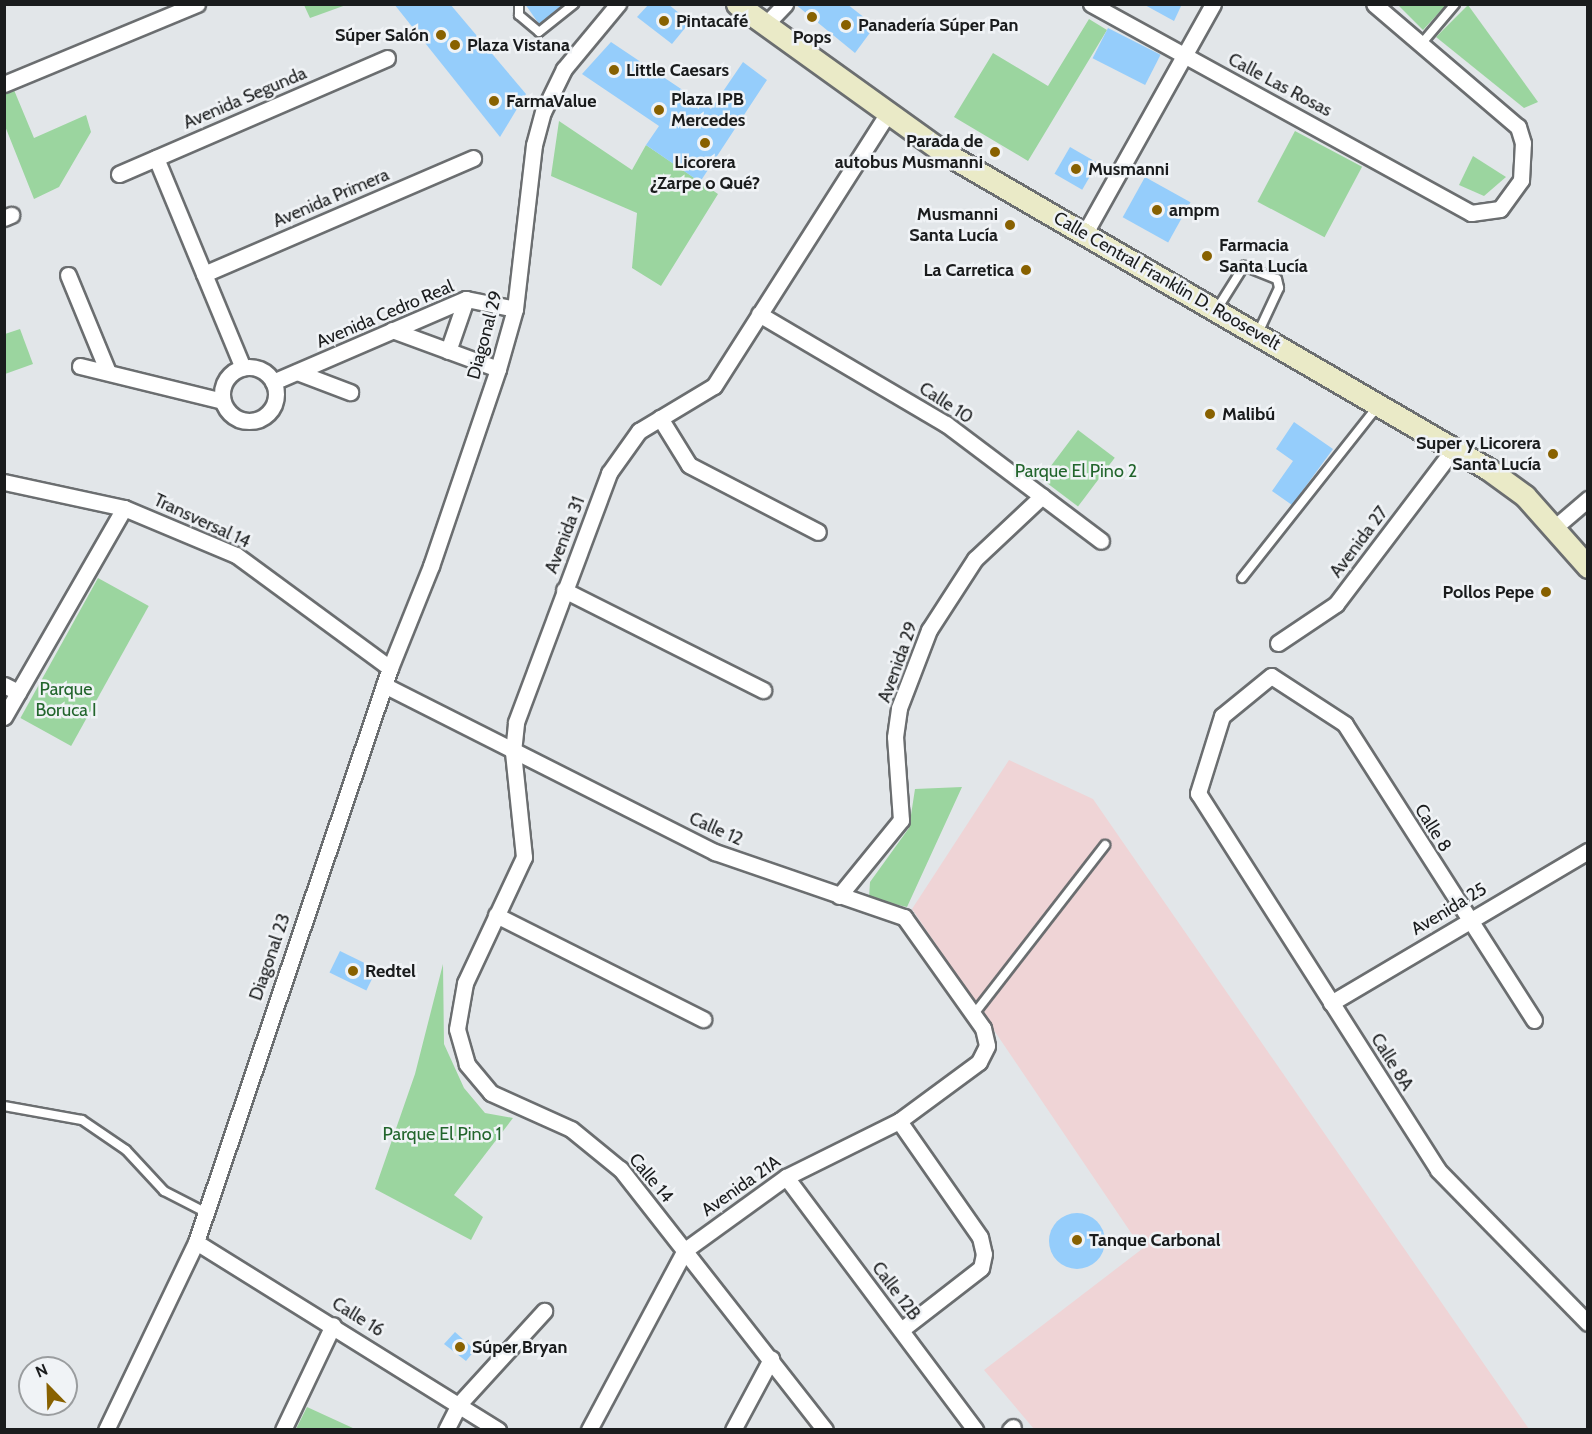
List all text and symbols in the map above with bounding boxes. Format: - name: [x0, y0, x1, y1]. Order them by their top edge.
- place label: Pintacafé: [676, 10, 748, 32]
- marker: Pops: [805, 10, 819, 24]
- marker: Pintacafé: [657, 14, 671, 28]
- place label: Panadería Súper Pan: [858, 14, 1018, 36]
- marker: Panadería Súper Pan: [839, 18, 853, 32]
- place label: Súper Salón: [335, 24, 429, 46]
- place label: Pops: [793, 26, 831, 48]
- marker: Súper Salón: [434, 28, 448, 42]
- place label: Plaza Vistana: [467, 34, 570, 56]
- marker: Plaza Vistana: [448, 38, 462, 52]
- street label: Calle Las Rosas: [1224, 49, 1336, 121]
- place label: Little Caesars: [626, 59, 729, 81]
- street label: Avenida Segunda: [180, 62, 310, 134]
- marker: Little Caesars: [607, 63, 621, 77]
- place label: Plaza IPB Mercedes: [671, 89, 745, 132]
- place label: FarmaValue: [506, 90, 597, 112]
- marker: FarmaValue: [487, 94, 501, 108]
- marker: Plaza IPB Mercedes: [652, 103, 666, 117]
- place label: Parada de autobus Musmanni: [835, 131, 983, 174]
- marker: Licorera ¿Zarpe o Qué?: [698, 136, 712, 150]
- marker: Parada de autobus Musmanni: [988, 145, 1002, 159]
- place label: Licorera ¿Zarpe o Qué?: [650, 152, 760, 195]
- place label: Musmanni: [1088, 158, 1169, 180]
- marker: Musmanni: [1069, 162, 1083, 176]
- street label: Avenida Primera: [270, 164, 392, 232]
- place label: ampm: [1169, 199, 1220, 221]
- marker: ampm: [1150, 203, 1164, 217]
- place label: Musmanni Santa Lucía: [909, 204, 998, 246]
- street label: Calle Central Franklin D. Roosevelt: [1050, 207, 1284, 355]
- marker: Musmanni Santa Lucía: [1003, 218, 1017, 232]
- place label: Farmacia Santa Lucía: [1219, 235, 1308, 278]
- marker: Farmacia Santa Lucía: [1200, 249, 1214, 263]
- place label: La Carretica: [923, 259, 1014, 281]
- marker: La Carretica: [1019, 263, 1033, 277]
- street label: Avenida Cedro Real: [313, 275, 457, 353]
- street label: Diagonal 29: [463, 288, 507, 382]
- street label: Calle 10: [915, 378, 977, 428]
- place label: Malibú: [1222, 403, 1275, 425]
- marker: Malibú: [1203, 407, 1217, 421]
- place label: Super y Licorera Santa Lucía: [1416, 433, 1541, 476]
- marker: Super y Licorera Santa Lucía: [1546, 447, 1560, 461]
- park label: Parque El Pino 2: [1015, 460, 1137, 482]
- street label: Transversal 14: [150, 489, 254, 553]
- street label: Avenida 31: [540, 494, 590, 576]
- street label: Avenida 27: [1325, 502, 1393, 582]
- place label: Pollos Pepe: [1443, 581, 1534, 603]
- marker: Pollos Pepe: [1539, 585, 1553, 599]
- street label: Avenida 29: [873, 619, 923, 705]
- park label: Parque Boruca I: [35, 679, 97, 722]
- street label: Calle 8: [1410, 800, 1456, 856]
- street label: Calle 12: [686, 808, 746, 850]
- street label: Avenida 25: [1407, 878, 1491, 940]
- street label: Diagonal 23: [245, 911, 295, 1003]
- place label: Redtel: [365, 960, 416, 982]
- marker: Redtel: [346, 964, 360, 978]
- street label: Calle 8A: [1366, 1029, 1418, 1095]
- park label: Parque El Pino 1: [382, 1123, 502, 1145]
- street label: Calle 14: [624, 1149, 678, 1207]
- street label: Avenida 21A: [697, 1151, 785, 1221]
- place label: Tanque Carbonal: [1089, 1229, 1221, 1251]
- marker: Tanque Carbonal: [1070, 1233, 1084, 1247]
- street label: Calle 12B: [867, 1258, 925, 1324]
- street label: Calle 16: [328, 1293, 388, 1341]
- place label: Súper Bryan: [472, 1336, 567, 1358]
- marker: Súper Bryan: [453, 1340, 467, 1354]
- north arrow: [18, 1356, 78, 1416]
- text: N: [33, 1360, 50, 1382]

